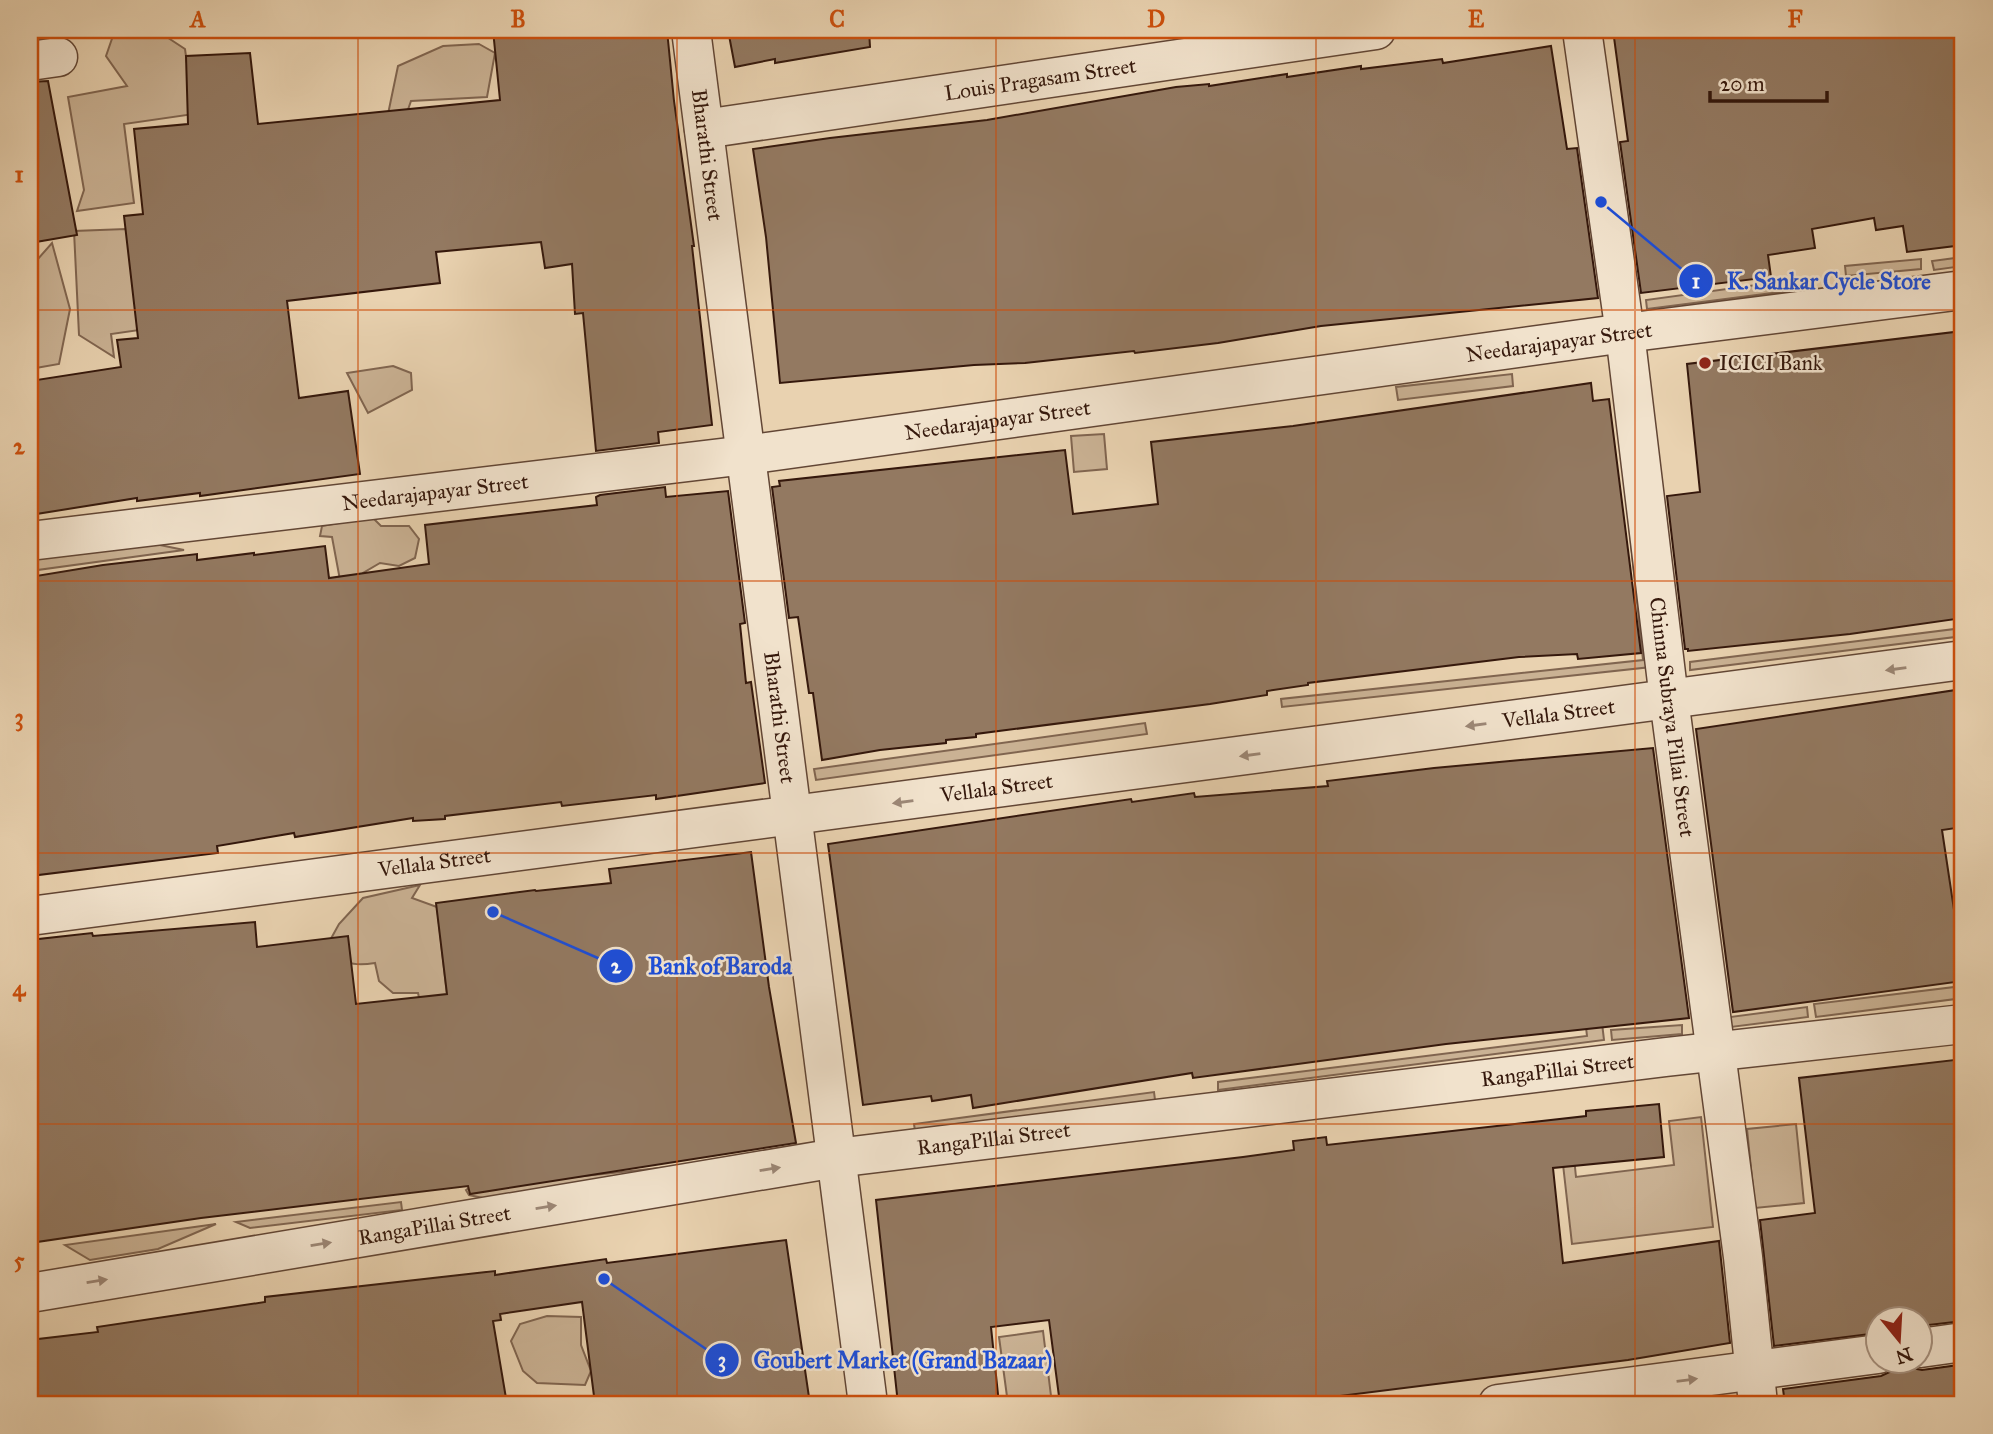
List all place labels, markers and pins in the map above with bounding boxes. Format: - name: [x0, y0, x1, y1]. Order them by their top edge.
- callout: K. Sankar Cycle Store: [1679, 259, 1945, 303]
- place label: ICICI Bank: [1719, 350, 1823, 376]
- marker: ICICI Bank: [1697, 355, 1713, 371]
- callout: Bank of Baroda: [599, 944, 806, 988]
- callout: Goubert Market (Grand Bazaar): [704, 1338, 1066, 1382]

